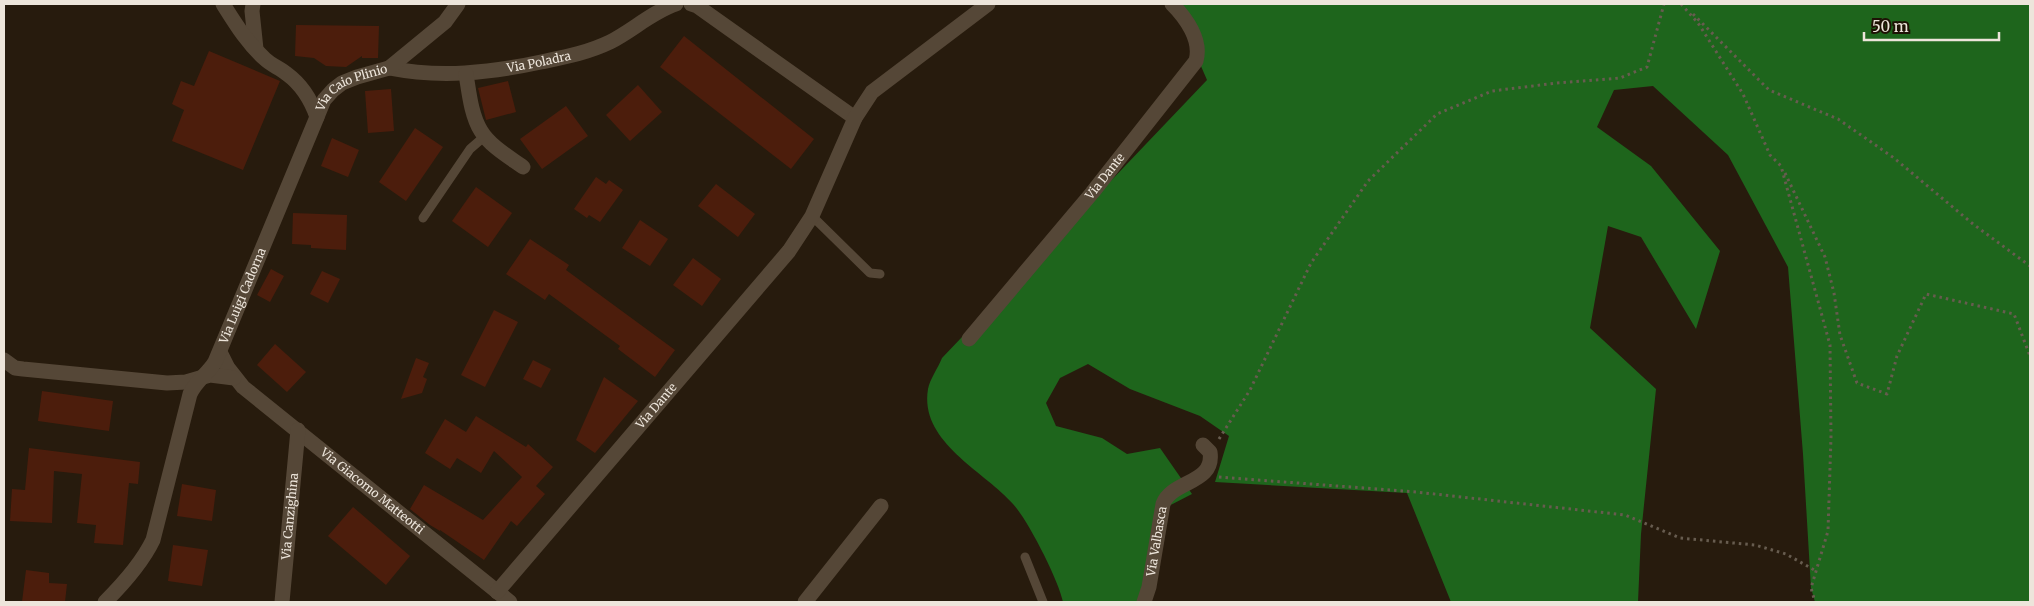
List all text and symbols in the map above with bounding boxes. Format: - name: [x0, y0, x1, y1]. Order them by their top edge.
- scale bar: [1864, 10, 1999, 42]
- text: 50 m: [1872, 17, 1909, 36]
- street label: Via Poladra: [505, 48, 573, 75]
- street label: Via Caio Plinio: [312, 61, 389, 114]
- street label: Via Dante: [1081, 150, 1128, 203]
- street label: Via Luigi Cadorna: [215, 245, 269, 346]
- street label: Via Dante: [632, 380, 680, 432]
- street label: Via Giacomo Matteotti: [317, 444, 428, 537]
- street label: Via Canzighina: [278, 472, 301, 561]
- street label: Via Valbasca: [1143, 505, 1170, 579]

